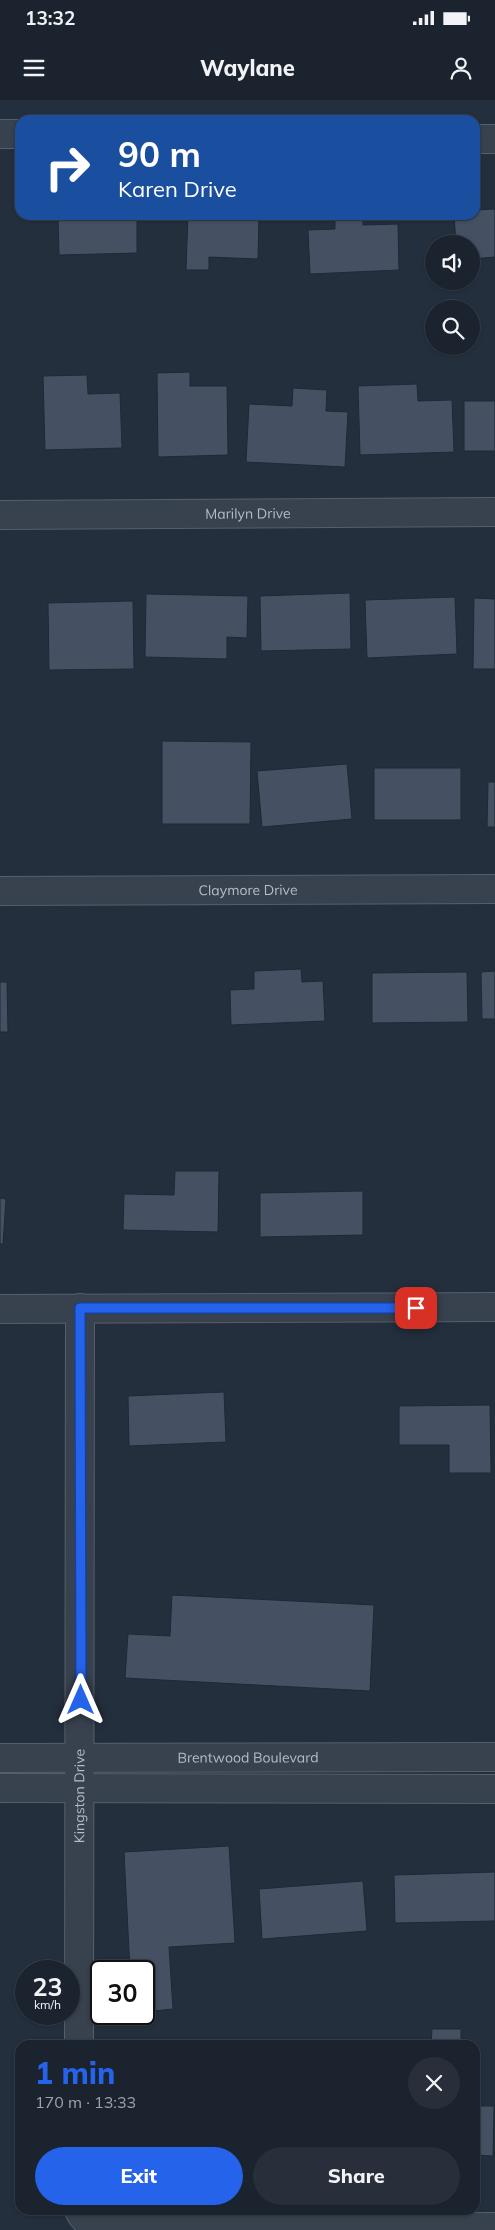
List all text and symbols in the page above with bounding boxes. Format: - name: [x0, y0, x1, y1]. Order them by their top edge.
- text: 13:32: [25, 6, 75, 30]
- icon: menu: [20, 54, 48, 82]
- text: Waylane: [200, 54, 295, 82]
- icon: person: [447, 54, 475, 82]
- text: 90 m: [118, 132, 201, 176]
- icon: right: [35, 135, 100, 200]
- text: Karen Drive: [118, 175, 237, 203]
- map controls: [425, 235, 480, 355]
- button: sound: [425, 235, 480, 290]
- button: search: [425, 300, 480, 355]
- street label: Marilyn Drive: [205, 504, 291, 523]
- street label: Claymore Drive: [198, 881, 298, 899]
- pin: [395, 1287, 437, 1329]
- icon: arrive: [402, 1294, 430, 1322]
- position arrow: [54, 1673, 106, 1725]
- street label: Brentwood Boulevard: [177, 1748, 319, 1767]
- street label: Kingston Drive: [70, 1749, 88, 1843]
- speed limit sign: 30: [90, 1960, 155, 2025]
- text: 23: [32, 1971, 63, 2002]
- text: km/h: [34, 1997, 61, 2012]
- text: 1 min: [35, 2054, 115, 2092]
- button: close: [408, 2057, 460, 2109]
- text: 170 m · 13:33: [35, 2092, 136, 2112]
- button: Exit: [35, 2147, 243, 2205]
- button: Share: [253, 2147, 460, 2205]

